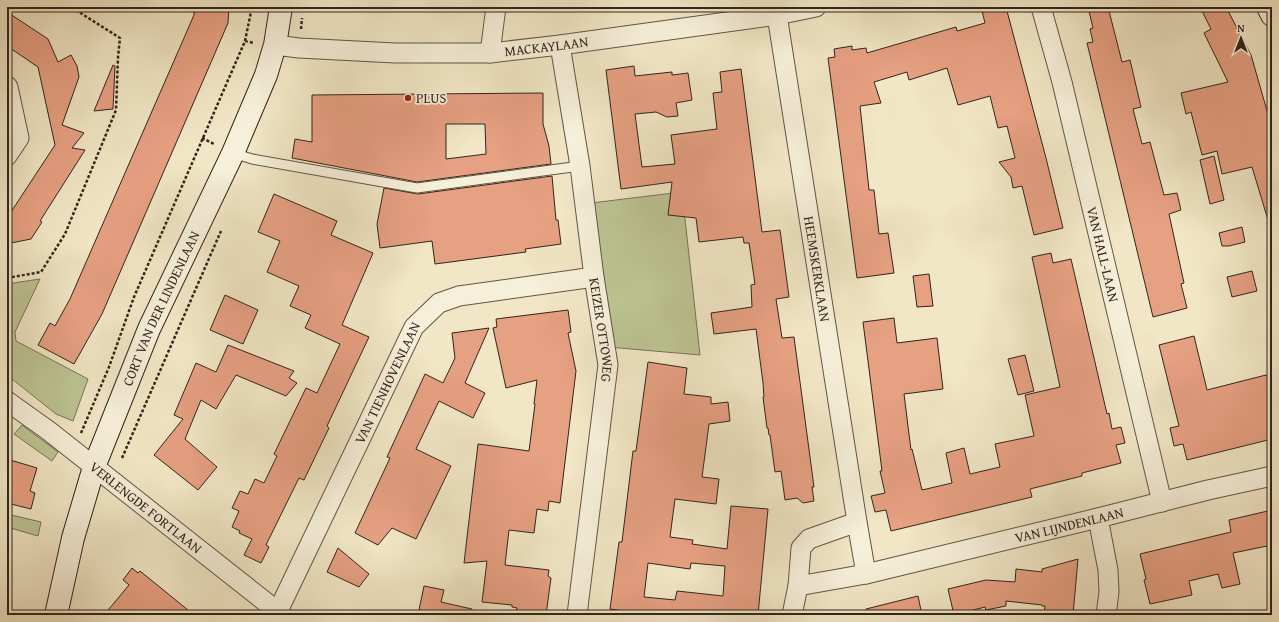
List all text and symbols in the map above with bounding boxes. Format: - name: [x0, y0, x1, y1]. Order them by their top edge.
- north arrow: [1221, 18, 1261, 58]
- text: N: [1237, 20, 1245, 36]
- street label: MACKAYLAAN: [503, 31, 590, 61]
- place label: PLUS: [416, 88, 447, 108]
- marker: PLUS: [403, 93, 413, 103]
- street label: VAN HALL-LAAN: [1082, 204, 1124, 304]
- street label: HEEMSKERKLAAN: [799, 215, 835, 323]
- street label: CORT VAN DER LINDENLAAN: [117, 228, 204, 389]
- street label: KEIZER OTTOWEG: [584, 276, 618, 383]
- street label: VAN TIENHOVENLAAN: [350, 319, 425, 447]
- street label: VERLENGDE FORTLAAN: [85, 457, 206, 558]
- street label: VAN LIJNDENLAAN: [1013, 502, 1126, 548]

